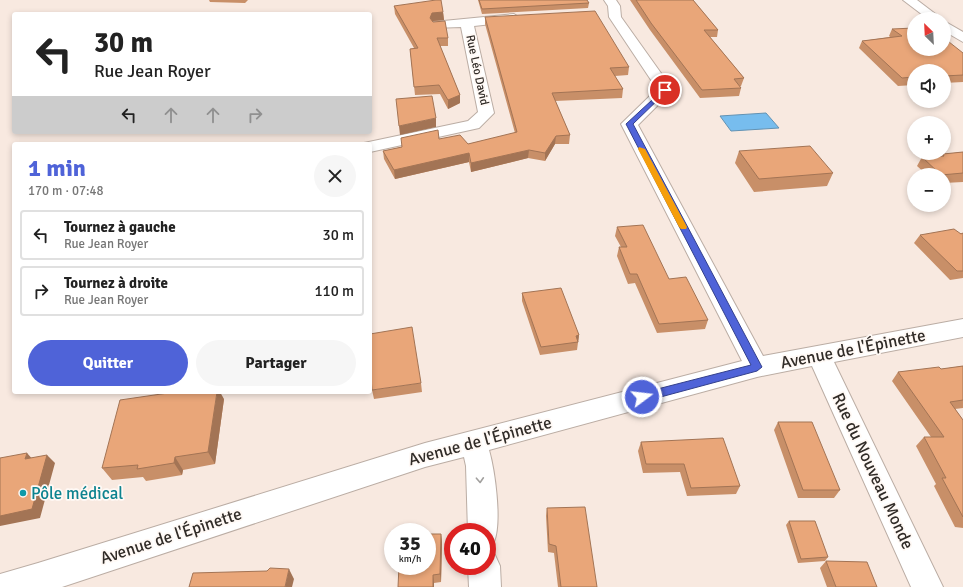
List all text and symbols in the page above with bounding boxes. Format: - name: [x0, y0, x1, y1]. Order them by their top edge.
- north arrow: [907, 12, 951, 56]
- map controls: [907, 12, 951, 212]
- text: 30 m: [94, 26, 153, 60]
- icon: left: [28, 28, 80, 80]
- street label: Rue Léo David: [462, 33, 492, 107]
- text: Rue Jean Royer: [94, 60, 211, 82]
- button: sound: [907, 64, 951, 108]
- pin: [648, 73, 682, 107]
- icon: arrive: [654, 79, 676, 101]
- icon: left: [118, 104, 140, 126]
- icon: ahead: [160, 104, 182, 126]
- icon: ahead: [202, 104, 224, 126]
- icon: right: [244, 104, 266, 126]
- button: +: [907, 116, 951, 160]
- text: 1 min: [28, 153, 86, 183]
- button: close: [314, 155, 356, 197]
- button: −: [907, 168, 951, 212]
- text: 170 m · 07:48: [28, 183, 104, 199]
- text: Tournez à gauche: [64, 218, 176, 236]
- icon: left: [30, 224, 52, 246]
- text: 30 m: [323, 226, 354, 244]
- text: Rue Jean Royer: [64, 236, 148, 252]
- text: Tournez à droite: [64, 274, 168, 292]
- icon: right: [30, 280, 52, 302]
- text: 110 m: [314, 282, 354, 300]
- text: Rue Jean Royer: [64, 292, 148, 308]
- street label: Avenue de l'Épinette: [779, 325, 927, 373]
- button: Quitter: [28, 340, 188, 386]
- button: Partager: [196, 340, 356, 386]
- position arrow: [621, 376, 663, 418]
- street label: Rue du Nouveau Monde: [828, 389, 918, 553]
- street label: Avenue de l'Épinette: [406, 412, 554, 470]
- one-way arrow: [476, 477, 484, 483]
- place label: Pôle médical: [31, 483, 123, 504]
- marker: Pôle médical: [18, 488, 28, 498]
- street label: Avenue de l'Épinette: [98, 503, 244, 569]
- speed limit sign: 40: [444, 523, 496, 575]
- text: 35: [399, 531, 421, 556]
- text: km/h: [399, 553, 421, 565]

